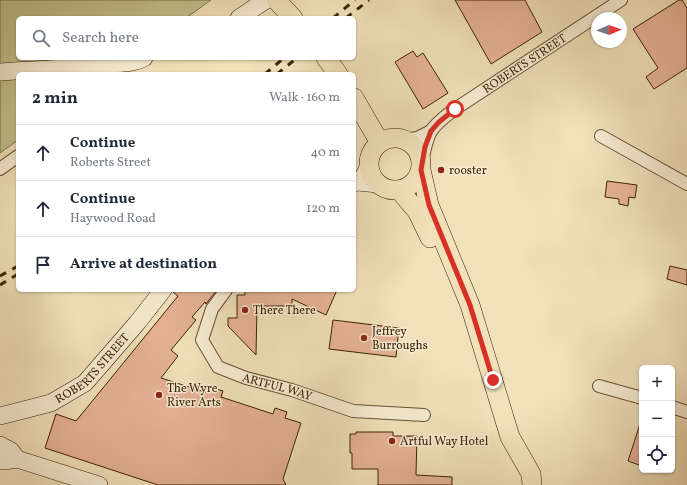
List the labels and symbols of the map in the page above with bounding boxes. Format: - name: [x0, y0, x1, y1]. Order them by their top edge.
- north arrow: [591, 12, 627, 48]
- street label: ROBERTS STREET: [480, 31, 570, 98]
- route start: [446, 100, 464, 118]
- place label: rooster: [449, 163, 487, 179]
- marker: rooster: [436, 165, 446, 175]
- place label: There There: [253, 303, 316, 319]
- marker: There There: [240, 305, 250, 315]
- place label: Jeffrey Burroughs: [372, 324, 428, 354]
- street label: ROBERTS STREET: [53, 330, 133, 408]
- marker: Jeffrey Burroughs: [359, 333, 369, 343]
- street label: ARTFUL WAY: [240, 370, 314, 405]
- route end: [484, 371, 502, 389]
- place label: The Wyre River Arts: [167, 381, 221, 411]
- marker: The Wyre River Arts: [154, 390, 164, 400]
- place label: Artful Way Hotel: [400, 434, 489, 450]
- marker: Artful Way Hotel: [387, 436, 397, 446]

